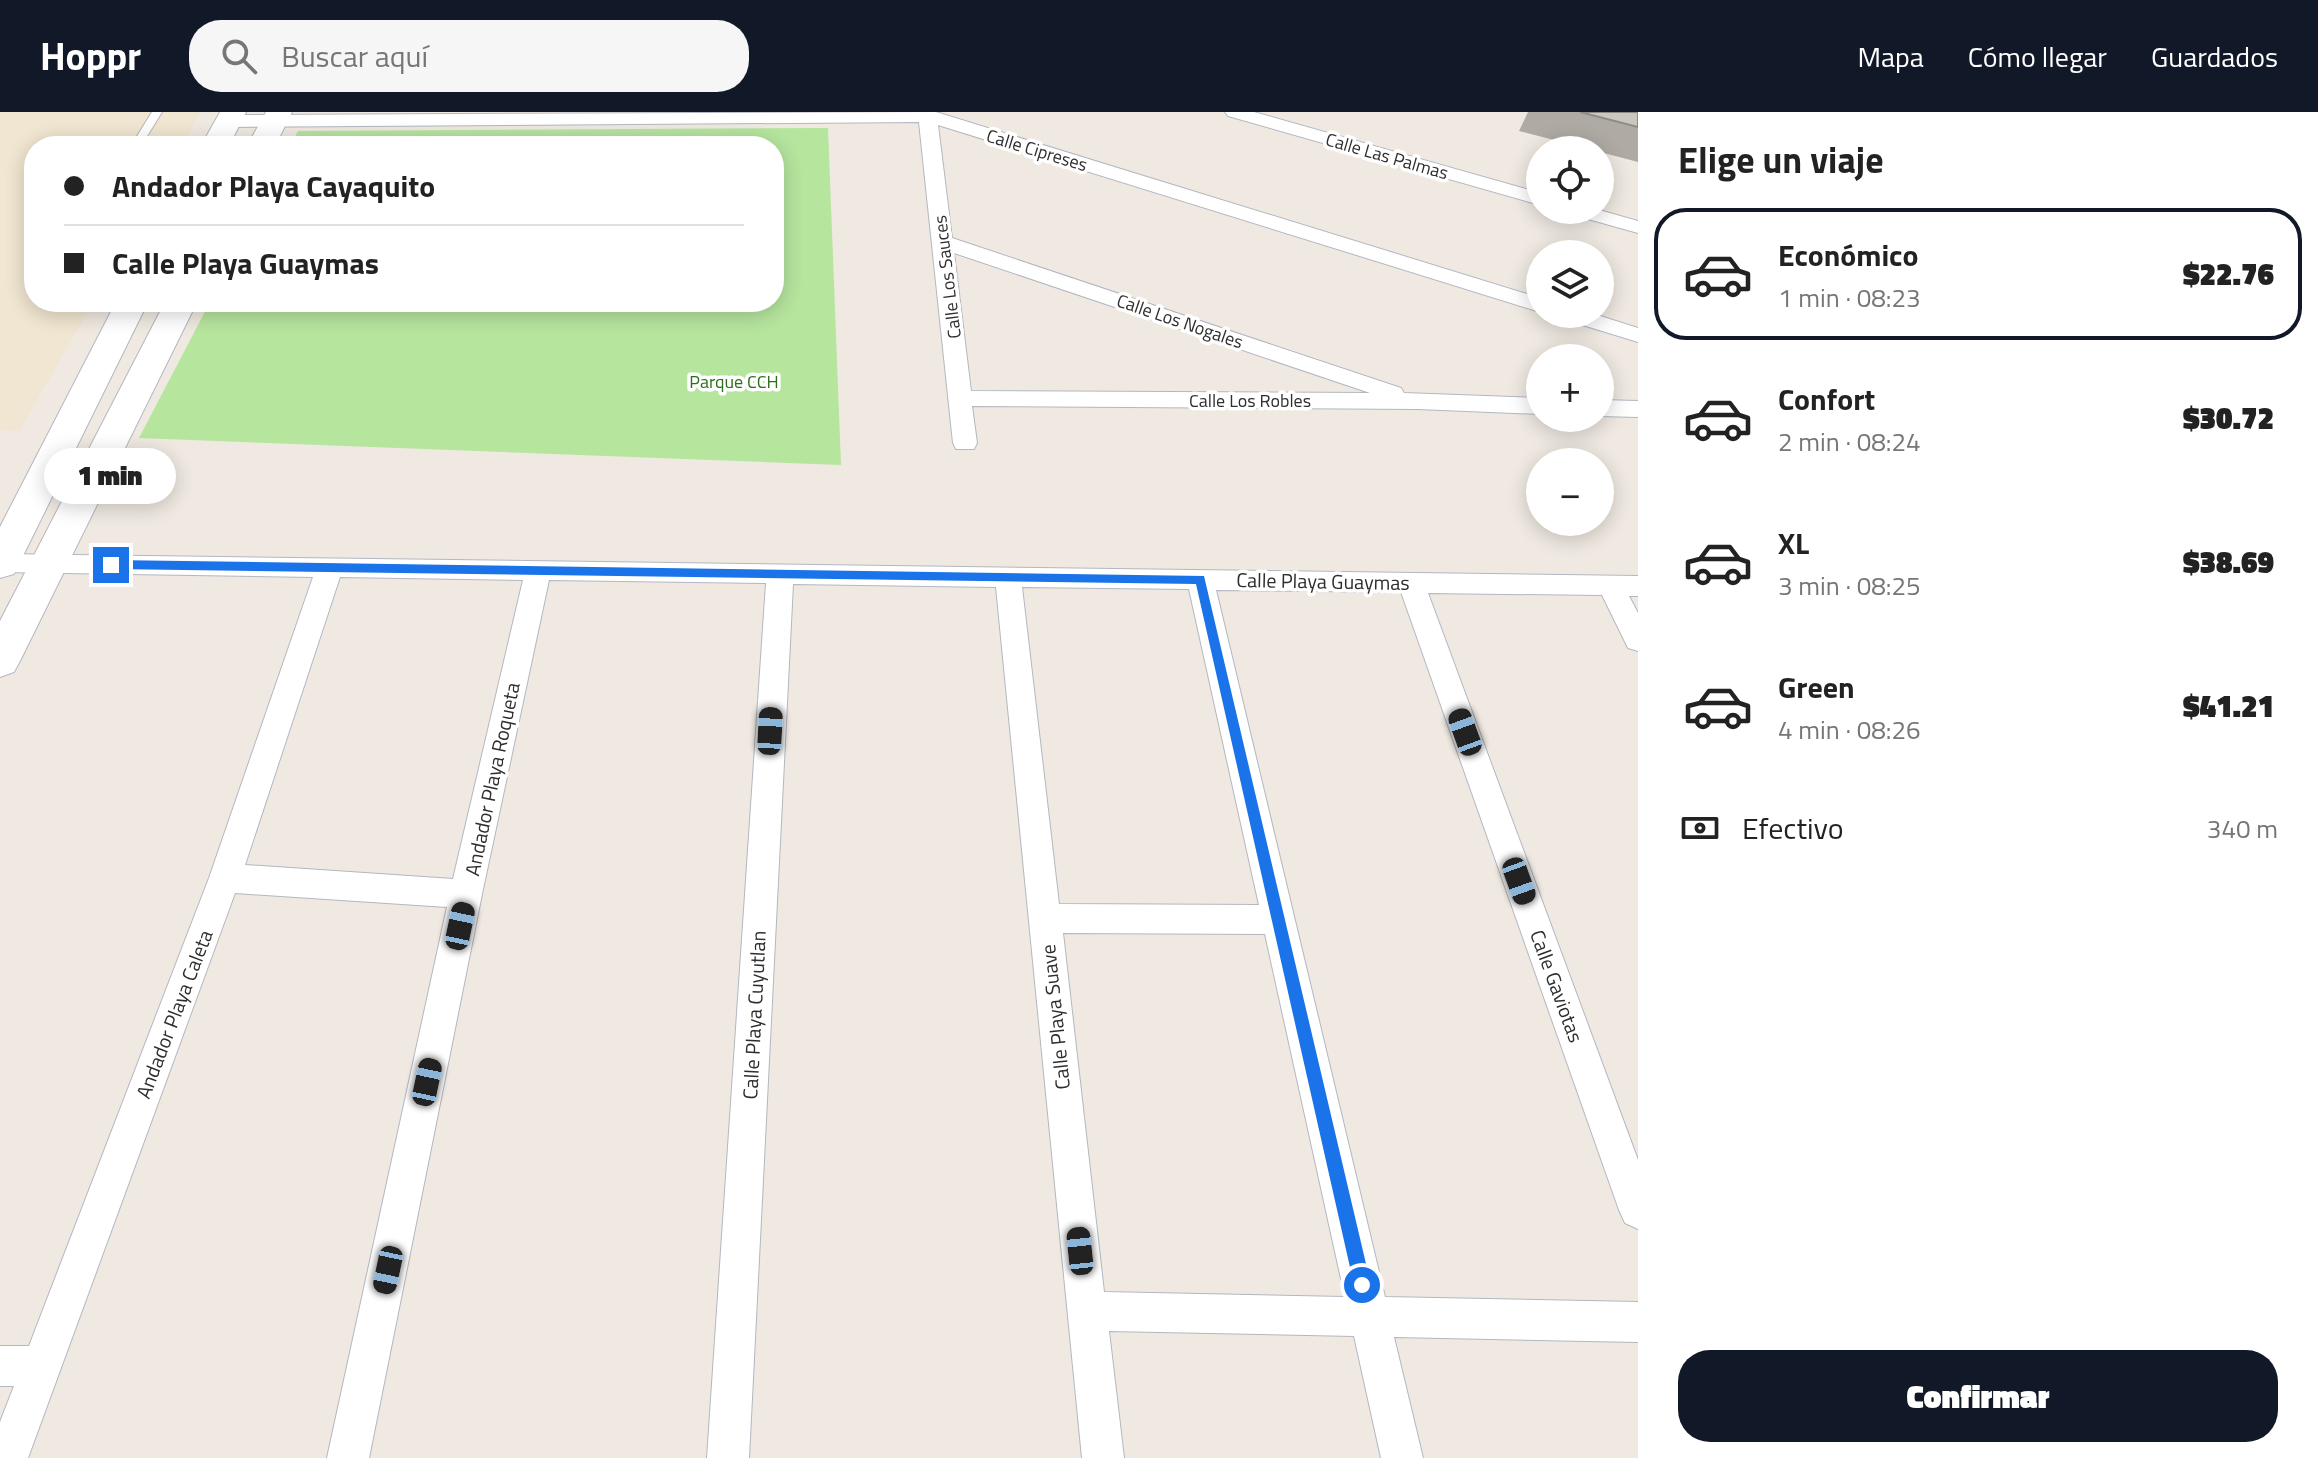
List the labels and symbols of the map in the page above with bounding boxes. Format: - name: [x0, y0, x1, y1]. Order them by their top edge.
- street label: Calle Cipreses: [983, 122, 1091, 178]
- street label: Calle Las Palmas: [1323, 126, 1451, 186]
- street label: Calle Los Sauces: [926, 214, 968, 340]
- street label: Calle Los Nogales: [1113, 287, 1247, 355]
- park label: Parque CCH: [689, 368, 779, 395]
- street label: Calle Los Robles: [1189, 387, 1311, 414]
- callout: 1 min: [45, 449, 177, 505]
- route end: [93, 547, 129, 583]
- street label: Calle Playa Guaymas: [1236, 564, 1410, 598]
- street label: Andador Playa Roqueta: [456, 679, 528, 879]
- car: [1446, 705, 1484, 759]
- car: [757, 706, 783, 756]
- car: [1500, 854, 1538, 908]
- car: [443, 900, 477, 952]
- street label: Andador Playa Caleta: [128, 925, 220, 1103]
- street label: Calle Gaviotas: [1522, 925, 1592, 1047]
- street label: Calle Playa Cuyutlan: [734, 930, 774, 1100]
- street label: Calle Playa Suave: [1032, 943, 1078, 1091]
- car: [410, 1056, 444, 1108]
- car: [1066, 1226, 1094, 1276]
- car: [371, 1244, 405, 1296]
- route start: [1344, 1267, 1380, 1303]

